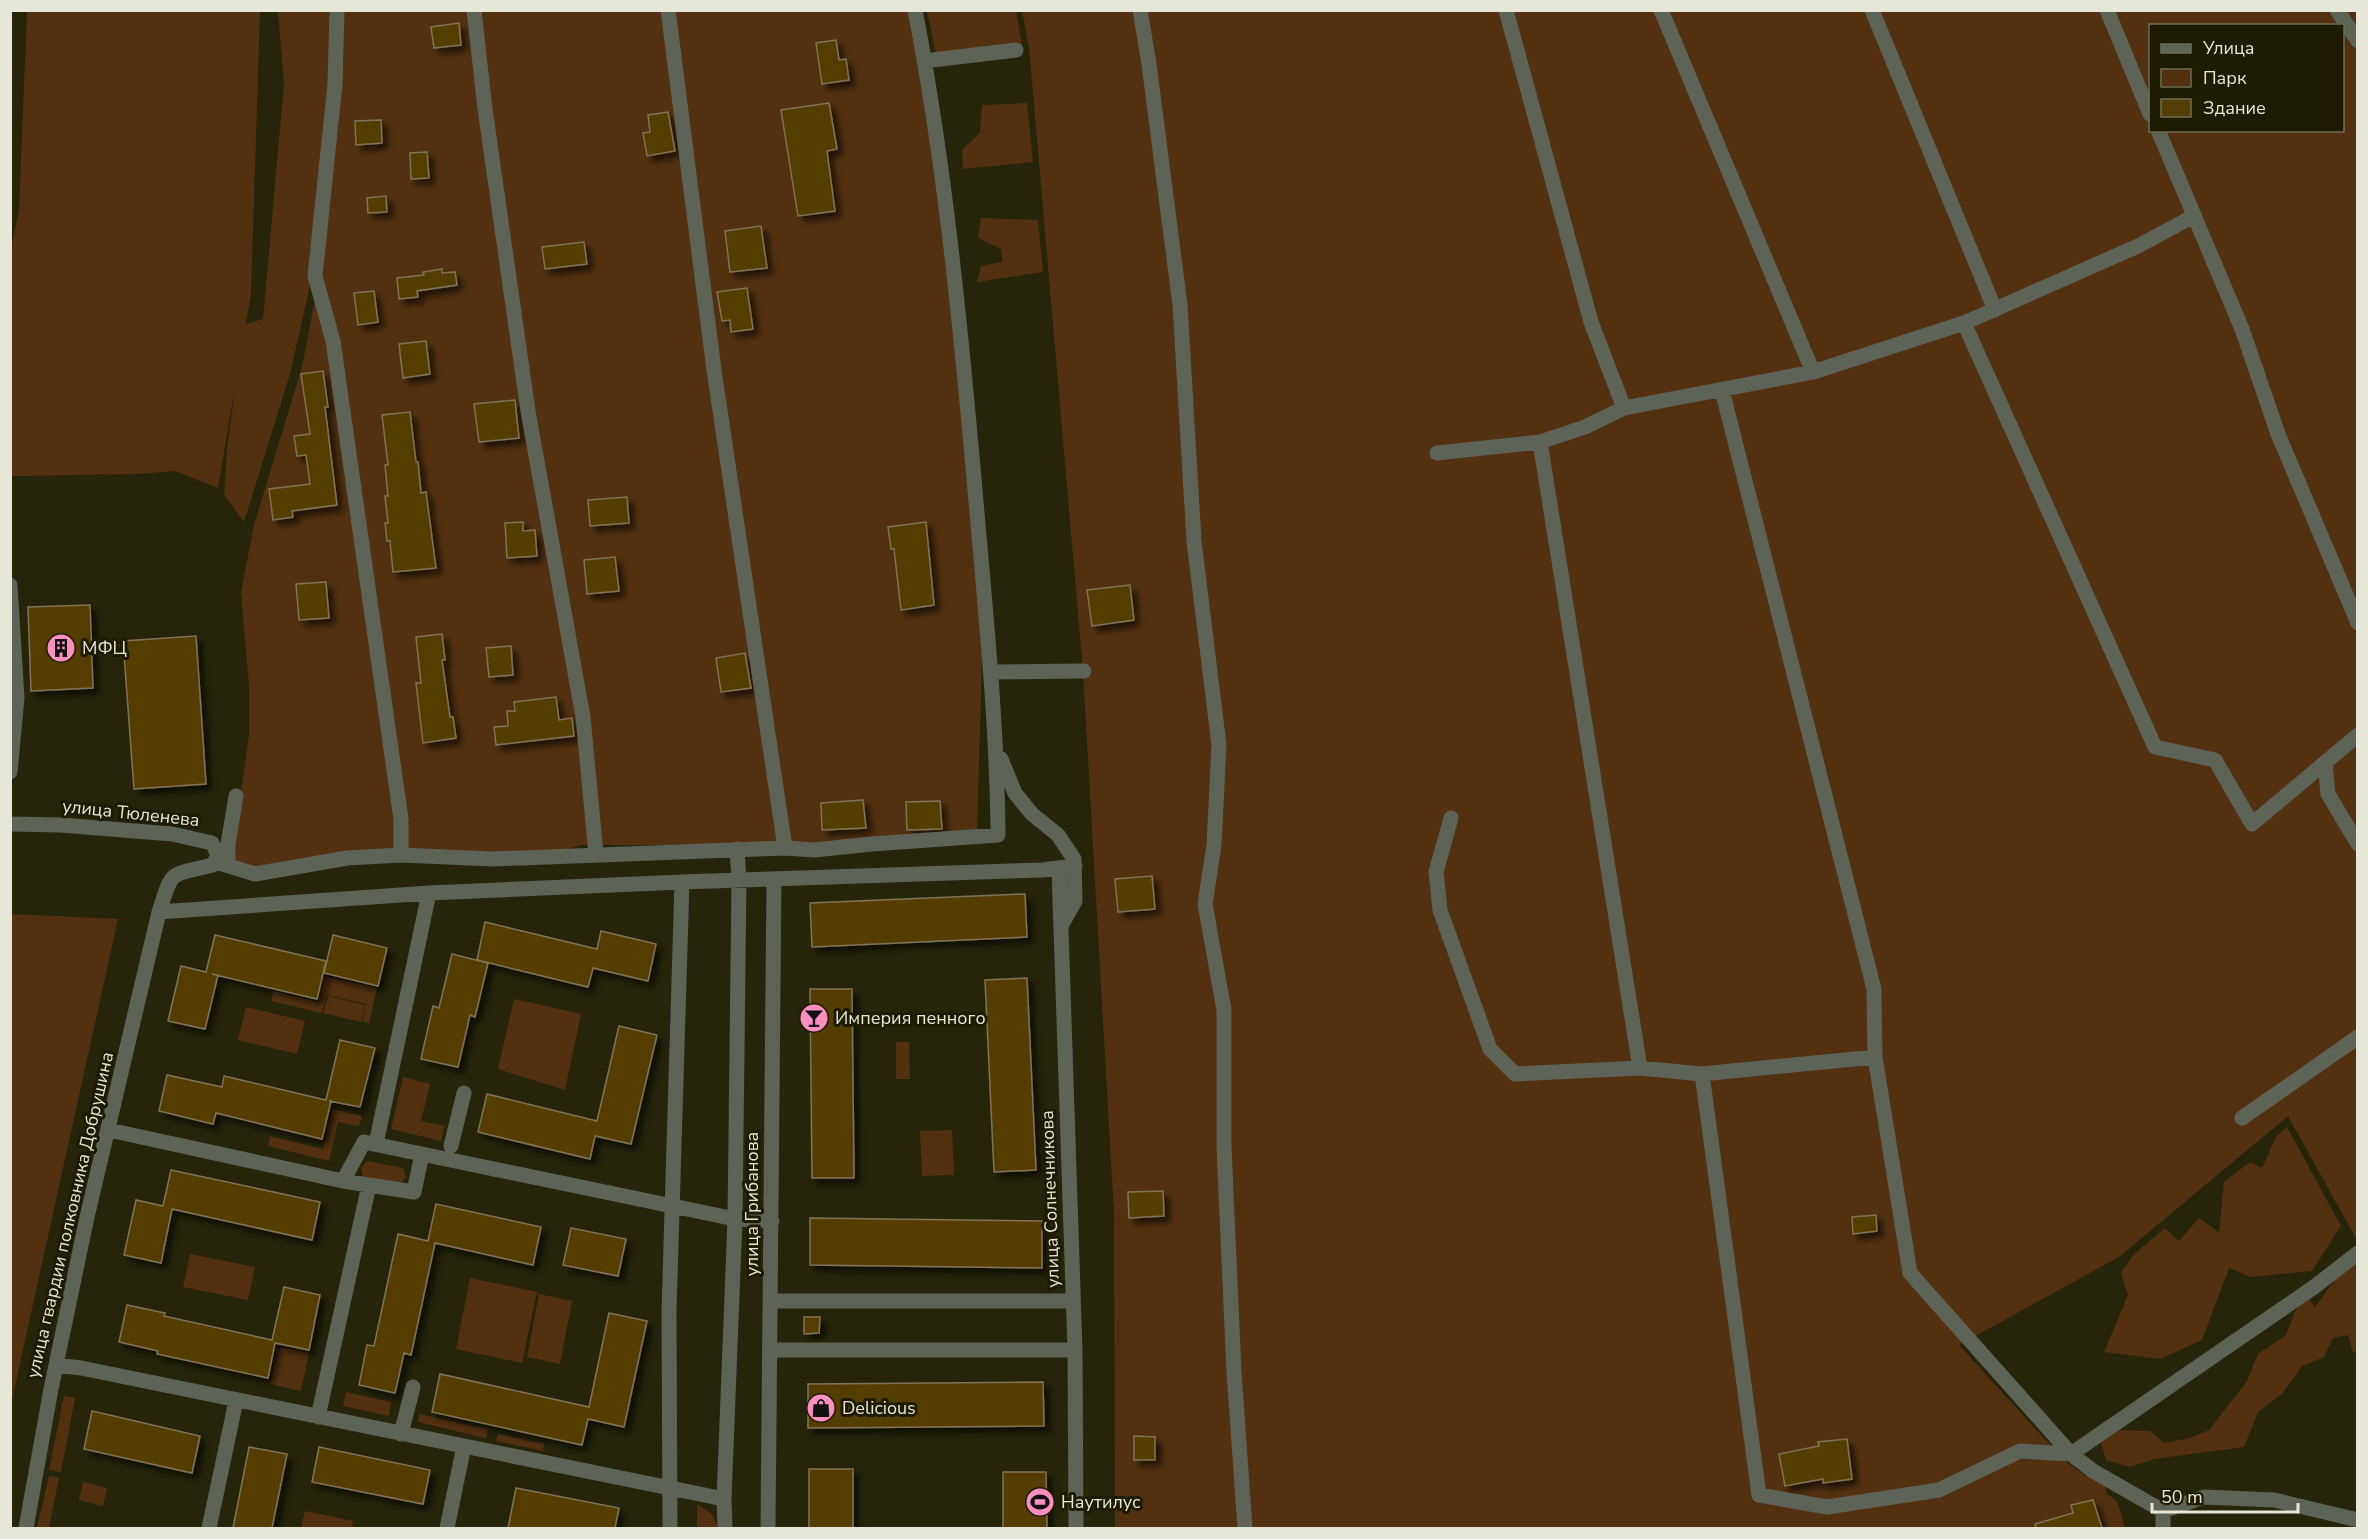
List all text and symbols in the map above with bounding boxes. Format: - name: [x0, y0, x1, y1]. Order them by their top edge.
- legend: [2149, 24, 2344, 132]
- text: Улица: [2202, 36, 2254, 60]
- text: Парк: [2203, 66, 2247, 90]
- text: Здание: [2203, 96, 2266, 120]
- building icon: МФЦ: [45, 632, 77, 664]
- place label: МФЦ: [82, 636, 127, 660]
- street label: улица Тюленева: [61, 794, 201, 832]
- bar icon: Империя пенного: [798, 1002, 830, 1034]
- place label: Империя пенного: [835, 1006, 986, 1030]
- street label: улица гвардии полковника Добрушина: [21, 1050, 119, 1380]
- street label: улица Солнечникова: [1035, 1110, 1065, 1288]
- street label: улица Грибанова: [740, 1132, 764, 1276]
- shop icon: Delicious: [805, 1392, 837, 1424]
- place label: Delicious: [842, 1396, 916, 1420]
- scale bar: [2152, 1476, 2298, 1514]
- text: 50 m: [2161, 1485, 2203, 1509]
- sports icon: Наутилус: [1024, 1486, 1056, 1518]
- place label: Наутилус: [1061, 1490, 1141, 1514]

